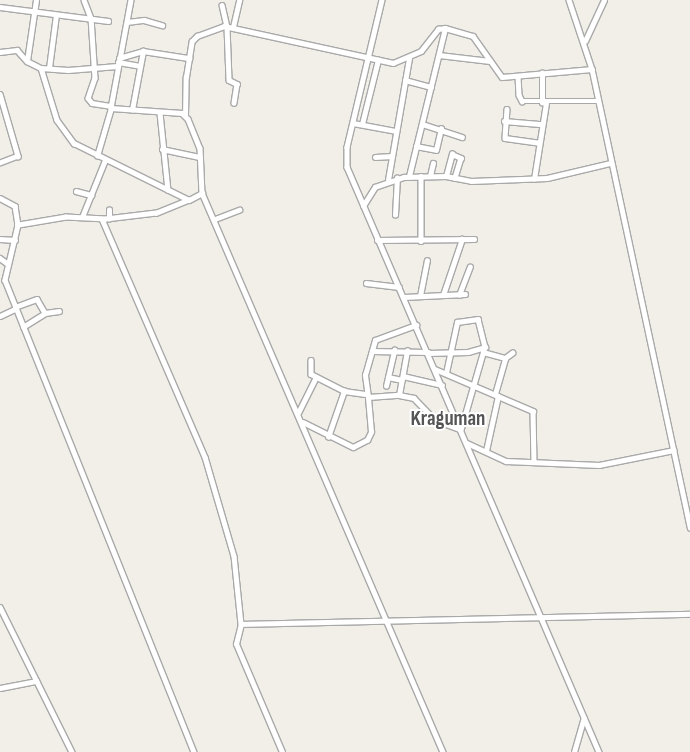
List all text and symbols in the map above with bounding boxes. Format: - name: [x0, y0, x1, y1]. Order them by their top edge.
- district label: Kraguman: [411, 406, 485, 432]

